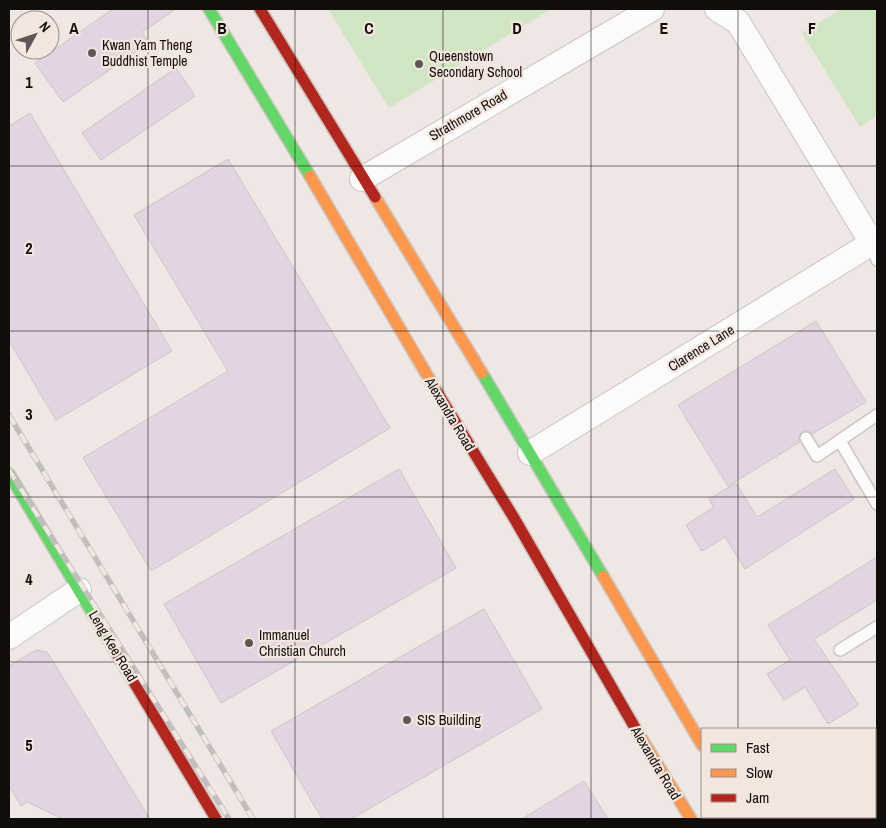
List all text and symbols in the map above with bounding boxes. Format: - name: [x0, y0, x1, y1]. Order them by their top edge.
- north arrow: [10, 10, 60, 60]
- text: A: [69, 17, 79, 39]
- text: B: [217, 17, 227, 39]
- text: C: [364, 17, 374, 39]
- text: D: [512, 17, 522, 39]
- text: E: [660, 17, 669, 39]
- text: F: [808, 17, 816, 39]
- text: N: [35, 18, 55, 36]
- place label: Kwan Yam Theng Buddhist Temple: [102, 36, 193, 70]
- marker: Kwan Yam Theng Buddhist Temple: [86, 47, 98, 59]
- place label: Queenstown Secondary School: [429, 47, 522, 81]
- marker: Queenstown Secondary School: [413, 58, 425, 70]
- text: 1: [25, 71, 33, 93]
- street label: Strathmore Road: [426, 85, 510, 145]
- text: 2: [25, 237, 33, 259]
- street label: Clarence Lane: [665, 321, 737, 375]
- street label: Alexandra Road: [421, 373, 479, 454]
- text: 3: [25, 403, 33, 425]
- text: 4: [25, 568, 33, 590]
- street label: Leng Kee Road: [85, 607, 141, 685]
- place label: Immanuel Christian Church: [259, 626, 346, 660]
- marker: Immanuel Christian Church: [243, 637, 255, 649]
- place label: SIS Building: [417, 711, 481, 729]
- marker: SIS Building: [401, 714, 413, 726]
- street label: Alexandra Road: [627, 722, 685, 803]
- legend: [701, 728, 876, 818]
- text: 5: [25, 734, 33, 756]
- text: Fast: [746, 737, 770, 758]
- text: Slow: [746, 762, 773, 783]
- text: Jam: [746, 787, 769, 808]

